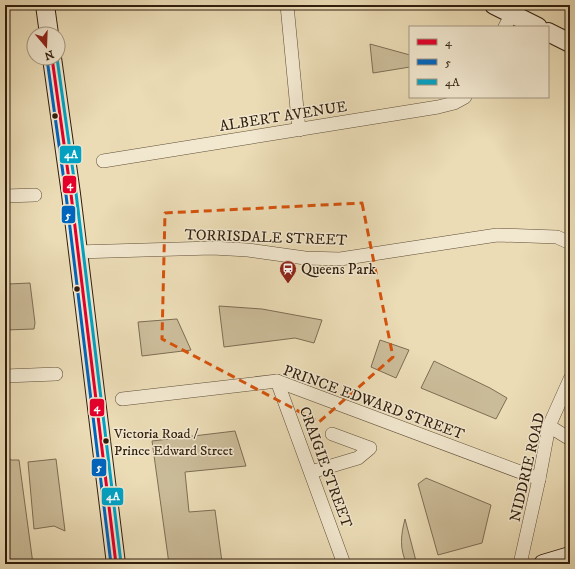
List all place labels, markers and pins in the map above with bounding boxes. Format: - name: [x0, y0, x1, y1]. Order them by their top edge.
- unlabelled marker: [50, 111, 60, 121]
- station icon: Queens Park: [278, 259, 298, 284]
- place label: Queens Park: [301, 260, 376, 279]
- unlabelled marker: [72, 284, 82, 294]
- place label: Victoria Road / Prince Edward Street: [113, 425, 234, 460]
- marker: Victoria Road / Prince Edward Street: [101, 436, 111, 446]

